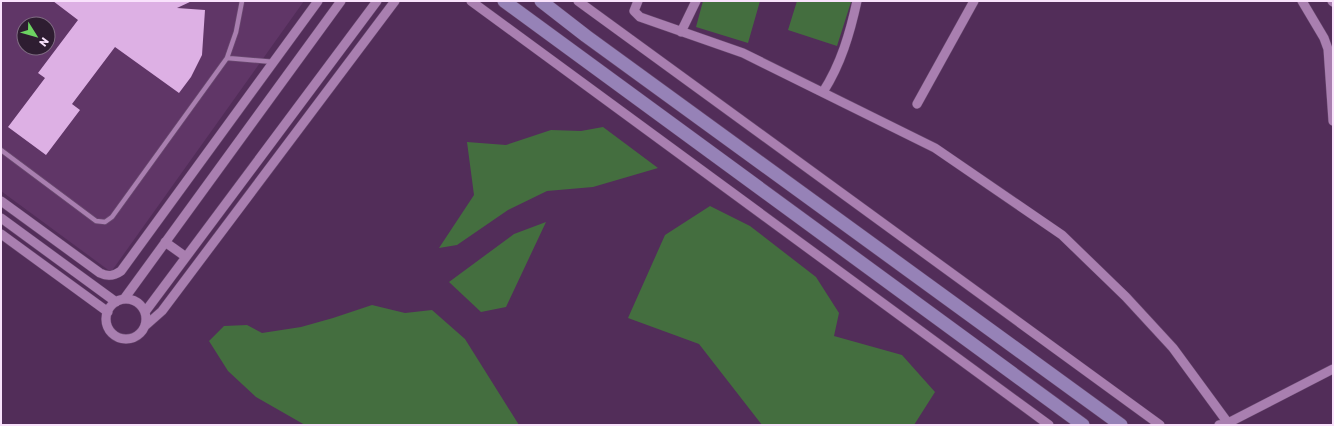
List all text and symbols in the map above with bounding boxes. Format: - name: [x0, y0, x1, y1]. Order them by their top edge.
- north arrow: [16, 16, 56, 56]
- text: N: [36, 35, 51, 49]

